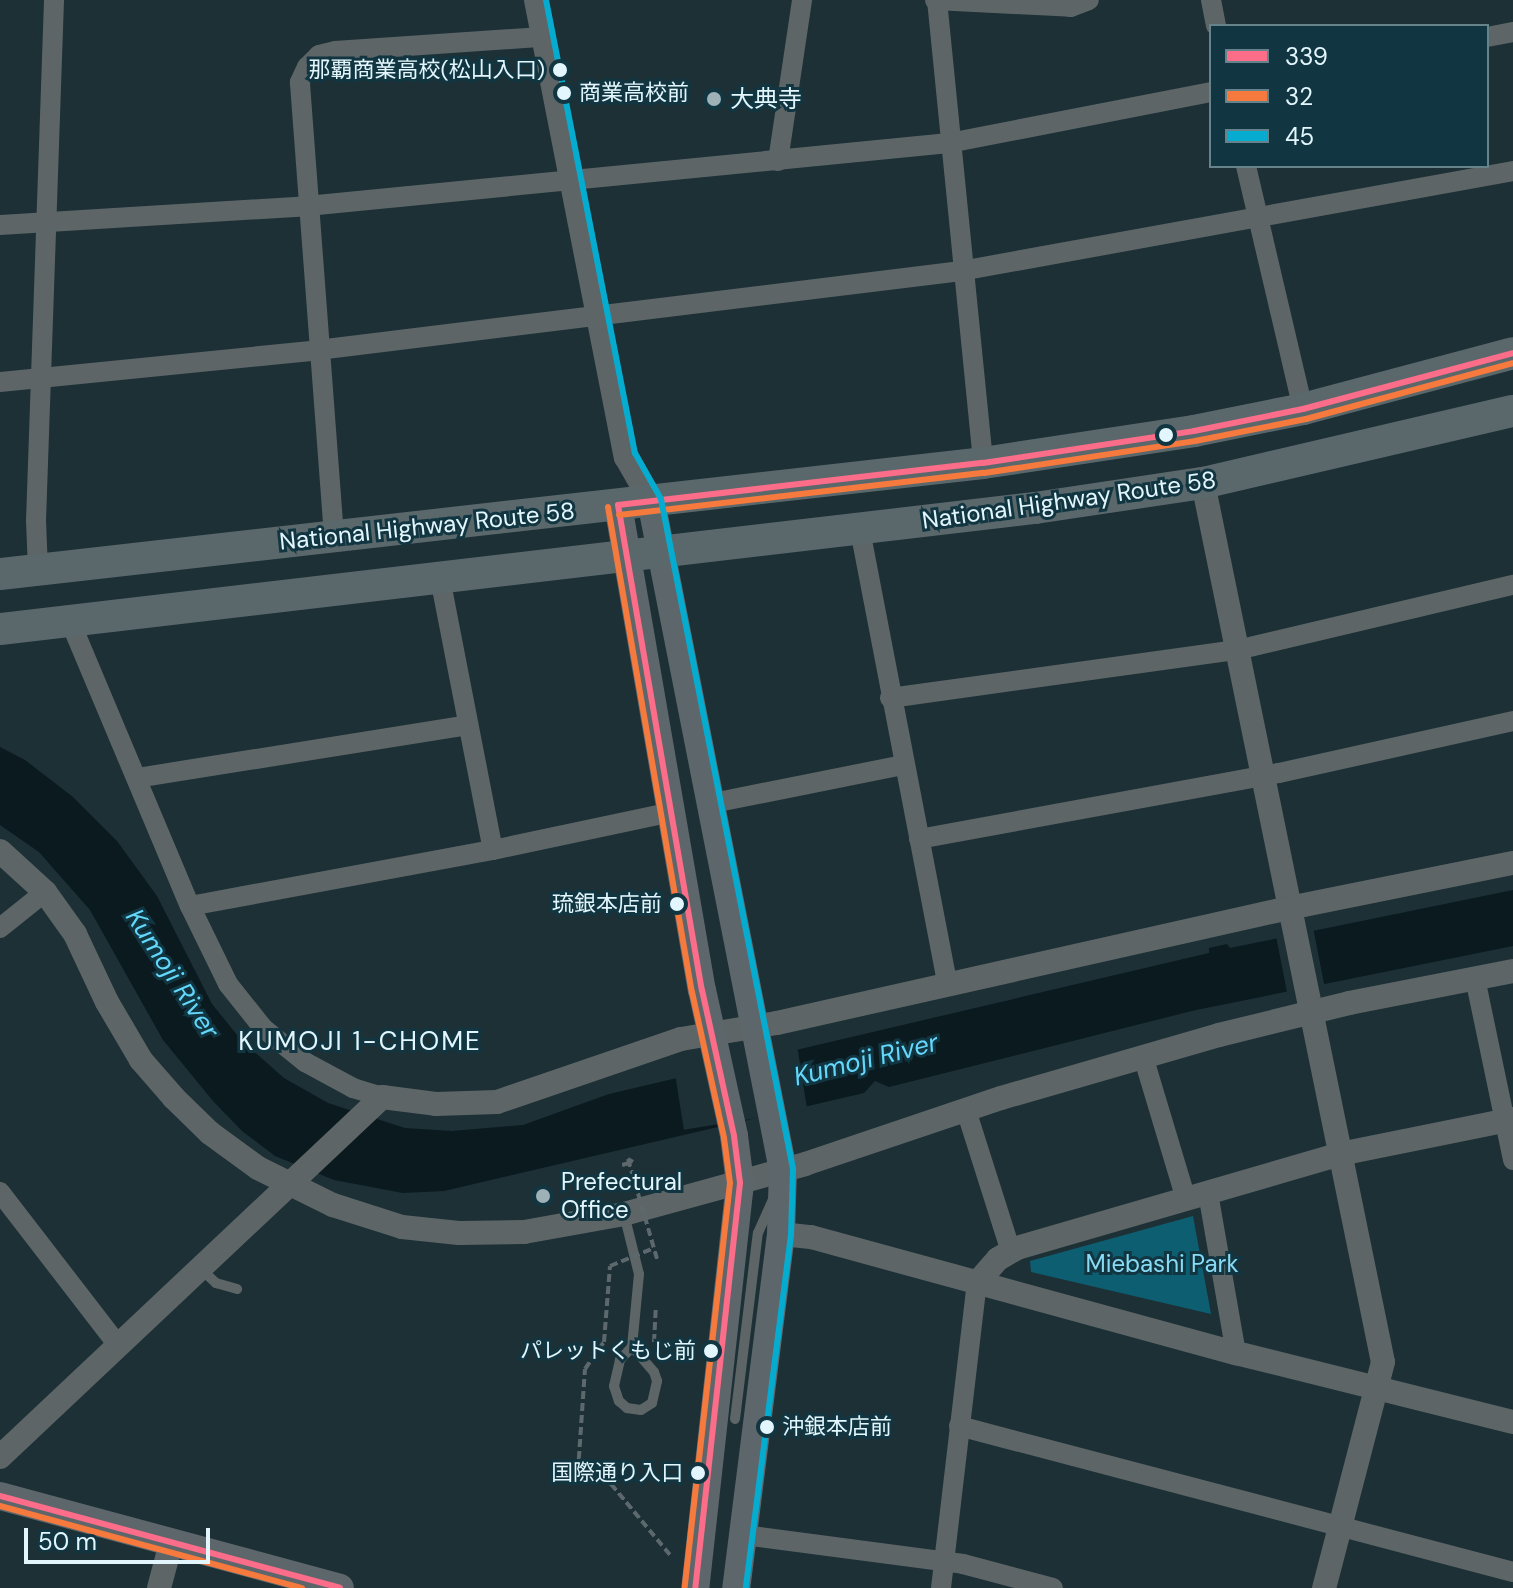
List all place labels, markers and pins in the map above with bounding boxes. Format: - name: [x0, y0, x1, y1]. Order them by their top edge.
- place label: 那覇商業高校(松山入口): [309, 57, 545, 83]
- marker: 那覇商業高校(松山入口): [552, 62, 568, 78]
- place label: 商業高校前: [579, 80, 689, 106]
- marker: 商業高校前: [556, 85, 572, 101]
- place label: 大典寺: [730, 85, 802, 113]
- marker: 大典寺: [705, 90, 723, 108]
- unlabelled marker: [1158, 427, 1174, 443]
- place label: 琉銀本店前: [552, 891, 662, 917]
- marker: 琉銀本店前: [669, 896, 685, 912]
- place label: Prefectural Office: [561, 1168, 682, 1224]
- marker: Prefectural Office: [532, 1185, 554, 1207]
- place label: パレットくもじ前: [520, 1338, 696, 1364]
- marker: パレットくもじ前: [703, 1343, 719, 1359]
- place label: 沖銀本店前: [782, 1414, 892, 1440]
- marker: 沖銀本店前: [759, 1419, 775, 1435]
- place label: 国際通り入口: [551, 1460, 683, 1486]
- marker: 国際通り入口: [690, 1465, 706, 1481]

